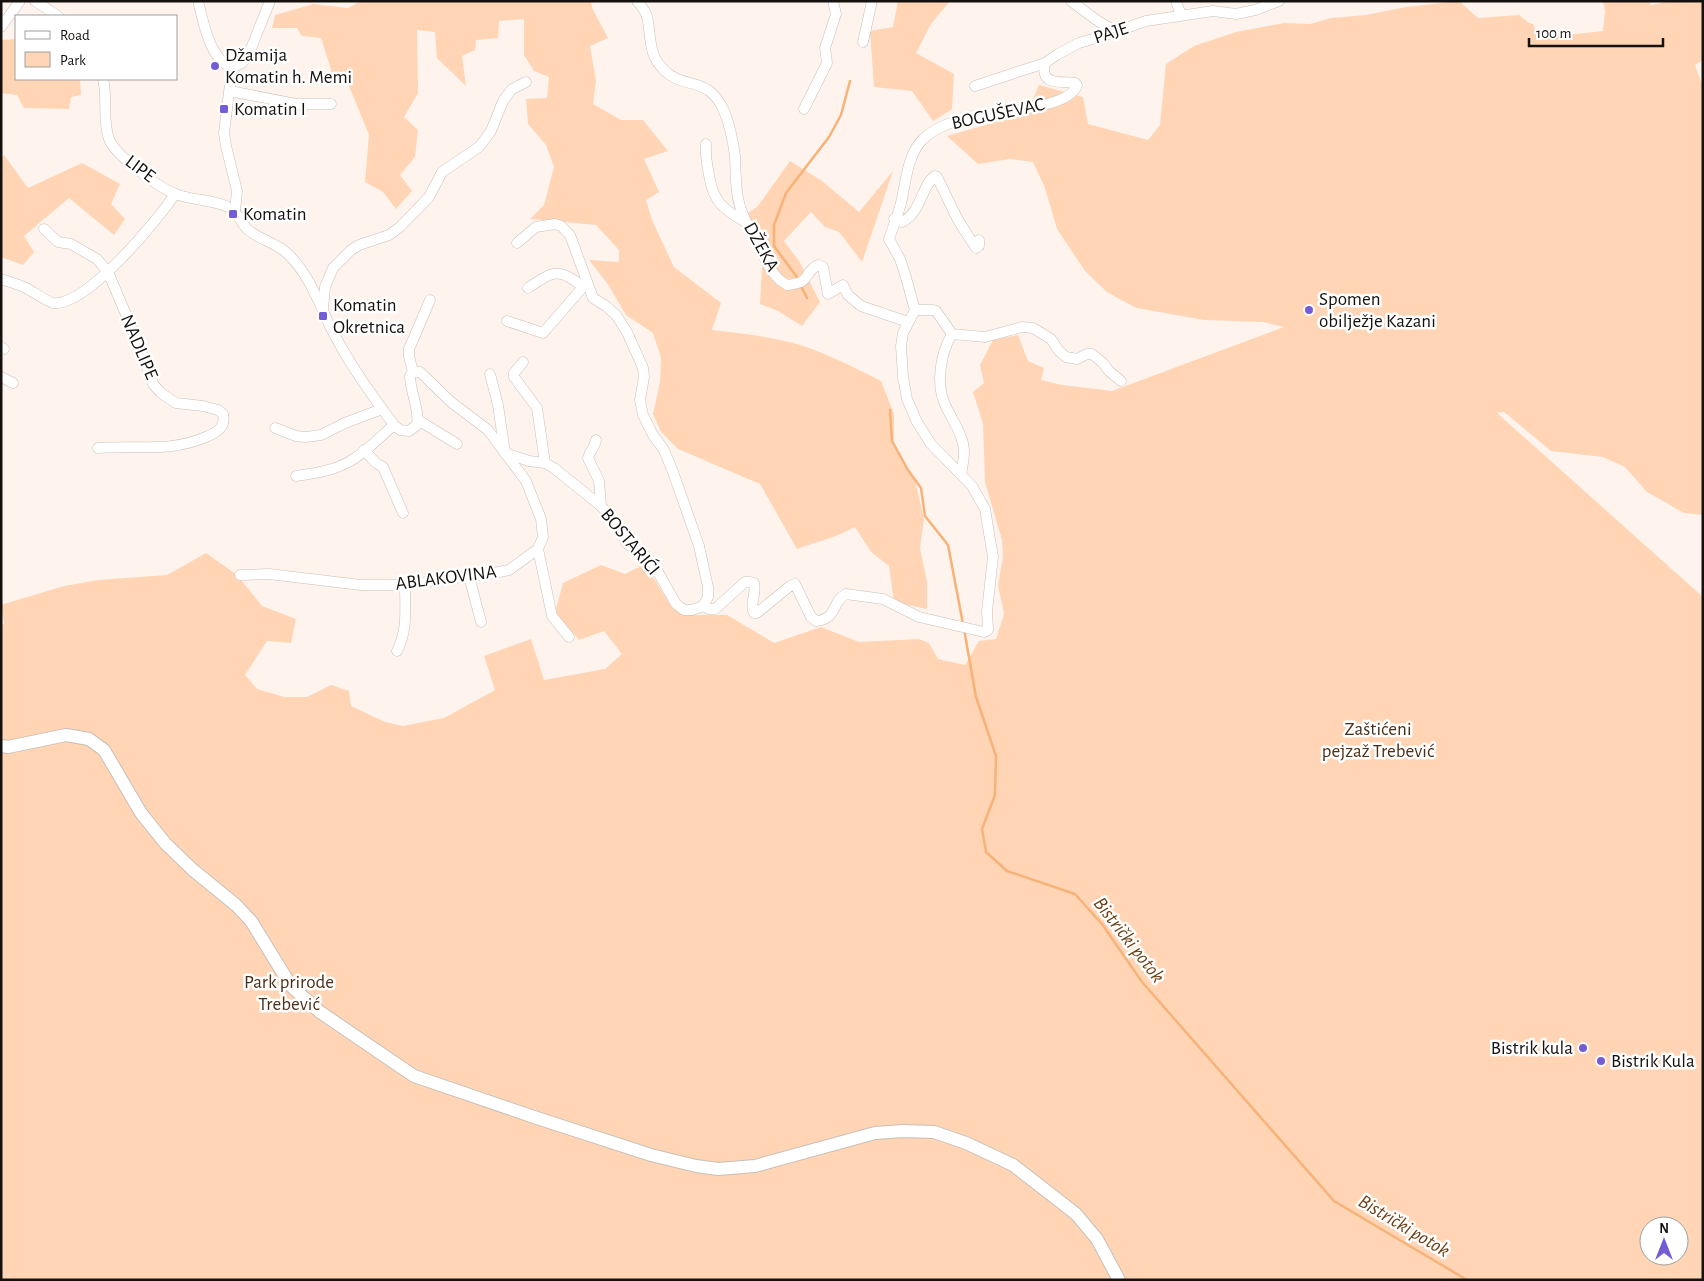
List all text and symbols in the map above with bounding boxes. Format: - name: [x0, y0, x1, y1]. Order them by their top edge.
- legend: [15, 15, 178, 80]
- scale bar: [1529, 15, 1663, 47]
- street label: PAJE: [1091, 19, 1131, 47]
- text: 100 m: [1536, 26, 1571, 41]
- text: Road: [60, 28, 90, 43]
- place label: Džamija Komatin h. Memi: [225, 46, 352, 87]
- text: Park: [60, 53, 86, 68]
- marker: Džamija Komatin h. Memi: [209, 60, 221, 72]
- street label: BOGUŠEVAC: [949, 93, 1046, 133]
- place label: Komatin I: [234, 100, 306, 119]
- marker: Komatin I: [218, 103, 230, 115]
- street label: LIPE: [121, 152, 159, 186]
- place label: Komatin: [243, 205, 307, 224]
- marker: Komatin: [227, 208, 239, 220]
- street label: DŽEKA: [740, 218, 784, 275]
- place label: Spomen obilježje Kazani: [1319, 290, 1436, 331]
- place label: Komatin Okretnica: [333, 296, 405, 337]
- marker: Spomen obilježje Kazani: [1303, 304, 1315, 316]
- marker: Komatin Okretnica: [317, 310, 329, 322]
- street label: NADLIPE: [117, 312, 161, 382]
- street label: BOSTARIĆI: [597, 504, 665, 579]
- street label: ABLAKOVINA: [394, 562, 498, 594]
- park label: Zaštićeni pejzaž Trebević: [1322, 720, 1434, 761]
- water label: Bistrički potok: [1090, 893, 1168, 987]
- park label: Park prirode Trebević: [244, 973, 334, 1014]
- place label: Bistrik kula: [1491, 1039, 1573, 1058]
- marker: Bistrik kula: [1577, 1042, 1589, 1054]
- place label: Bistrik Kula: [1611, 1052, 1695, 1071]
- marker: Bistrik Kula: [1595, 1055, 1607, 1067]
- water label: Bistrički potok: [1355, 1191, 1453, 1261]
- north arrow: [1639, 1216, 1689, 1266]
- text: N: [1659, 1222, 1669, 1236]

